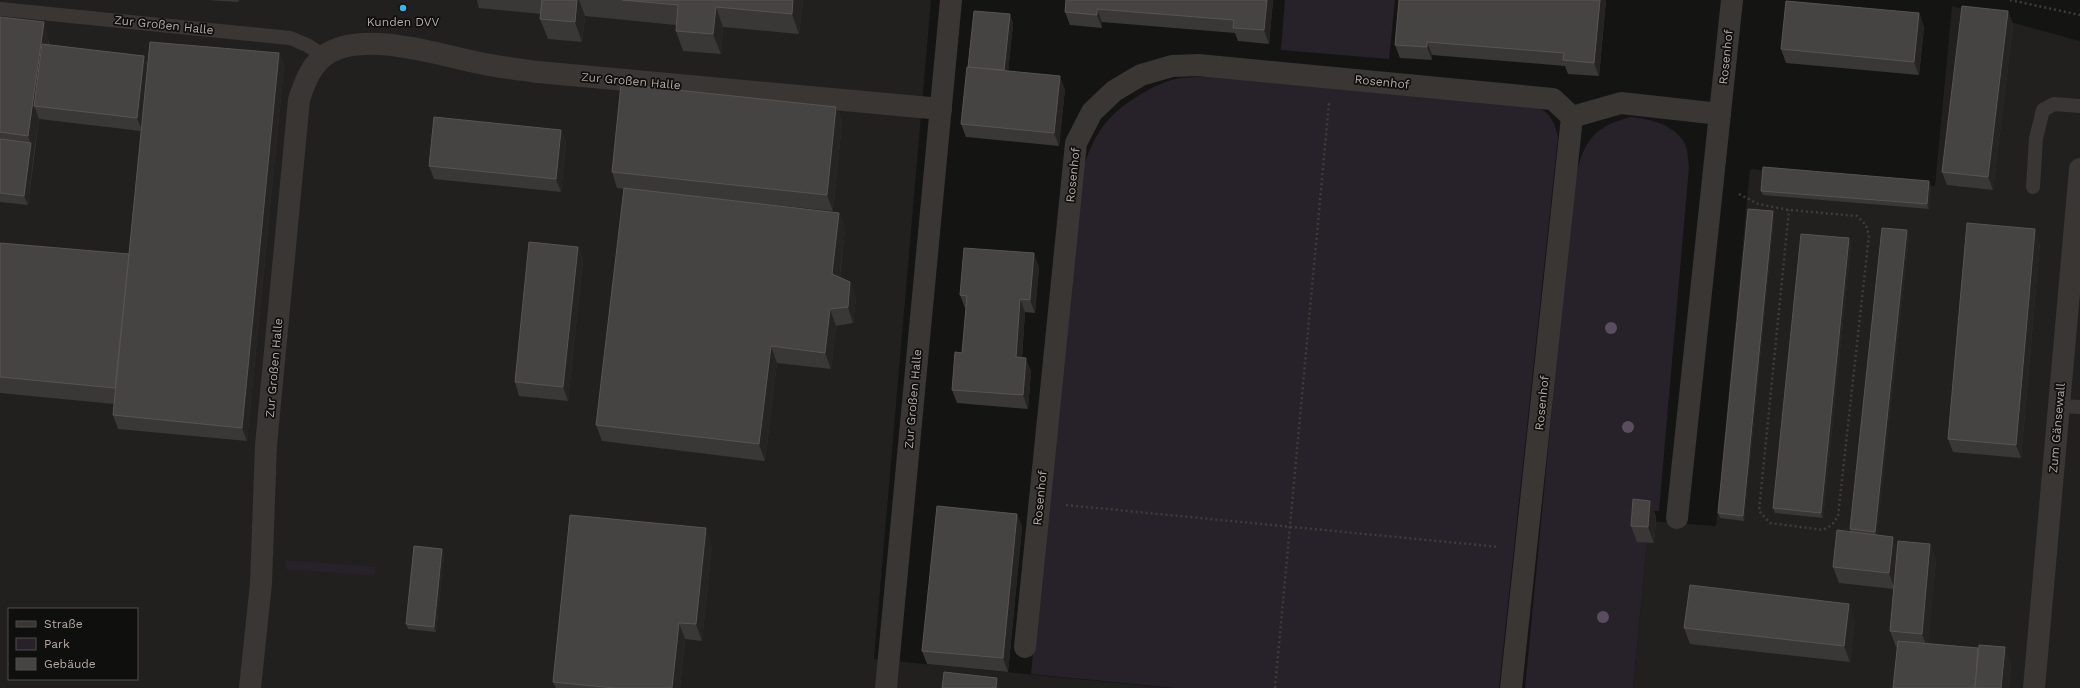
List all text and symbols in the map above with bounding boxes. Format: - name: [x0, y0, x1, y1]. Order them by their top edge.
- marker: Kunden DVV: [398, 3, 408, 13]
- street label: Zur Großen Halle: [114, 13, 214, 37]
- place label: Kunden DVV: [367, 15, 439, 29]
- street label: Rosenhof: [1716, 29, 1736, 85]
- street label: Zur Großen Halle: [581, 70, 681, 92]
- street label: Rosenhof: [1354, 72, 1410, 92]
- street label: Rosenhof: [1063, 147, 1083, 203]
- street label: Zur Großen Halle: [263, 318, 285, 418]
- street label: Zur Großen Halle: [902, 349, 924, 449]
- street label: Rosenhof: [1532, 375, 1552, 431]
- street label: Zum Gänsewall: [2046, 382, 2068, 474]
- street label: Rosenhof: [1030, 470, 1050, 526]
- legend: [8, 608, 138, 680]
- text: Straße: [44, 617, 83, 631]
- text: Park: [44, 637, 70, 651]
- text: Gebäude: [44, 657, 96, 671]

